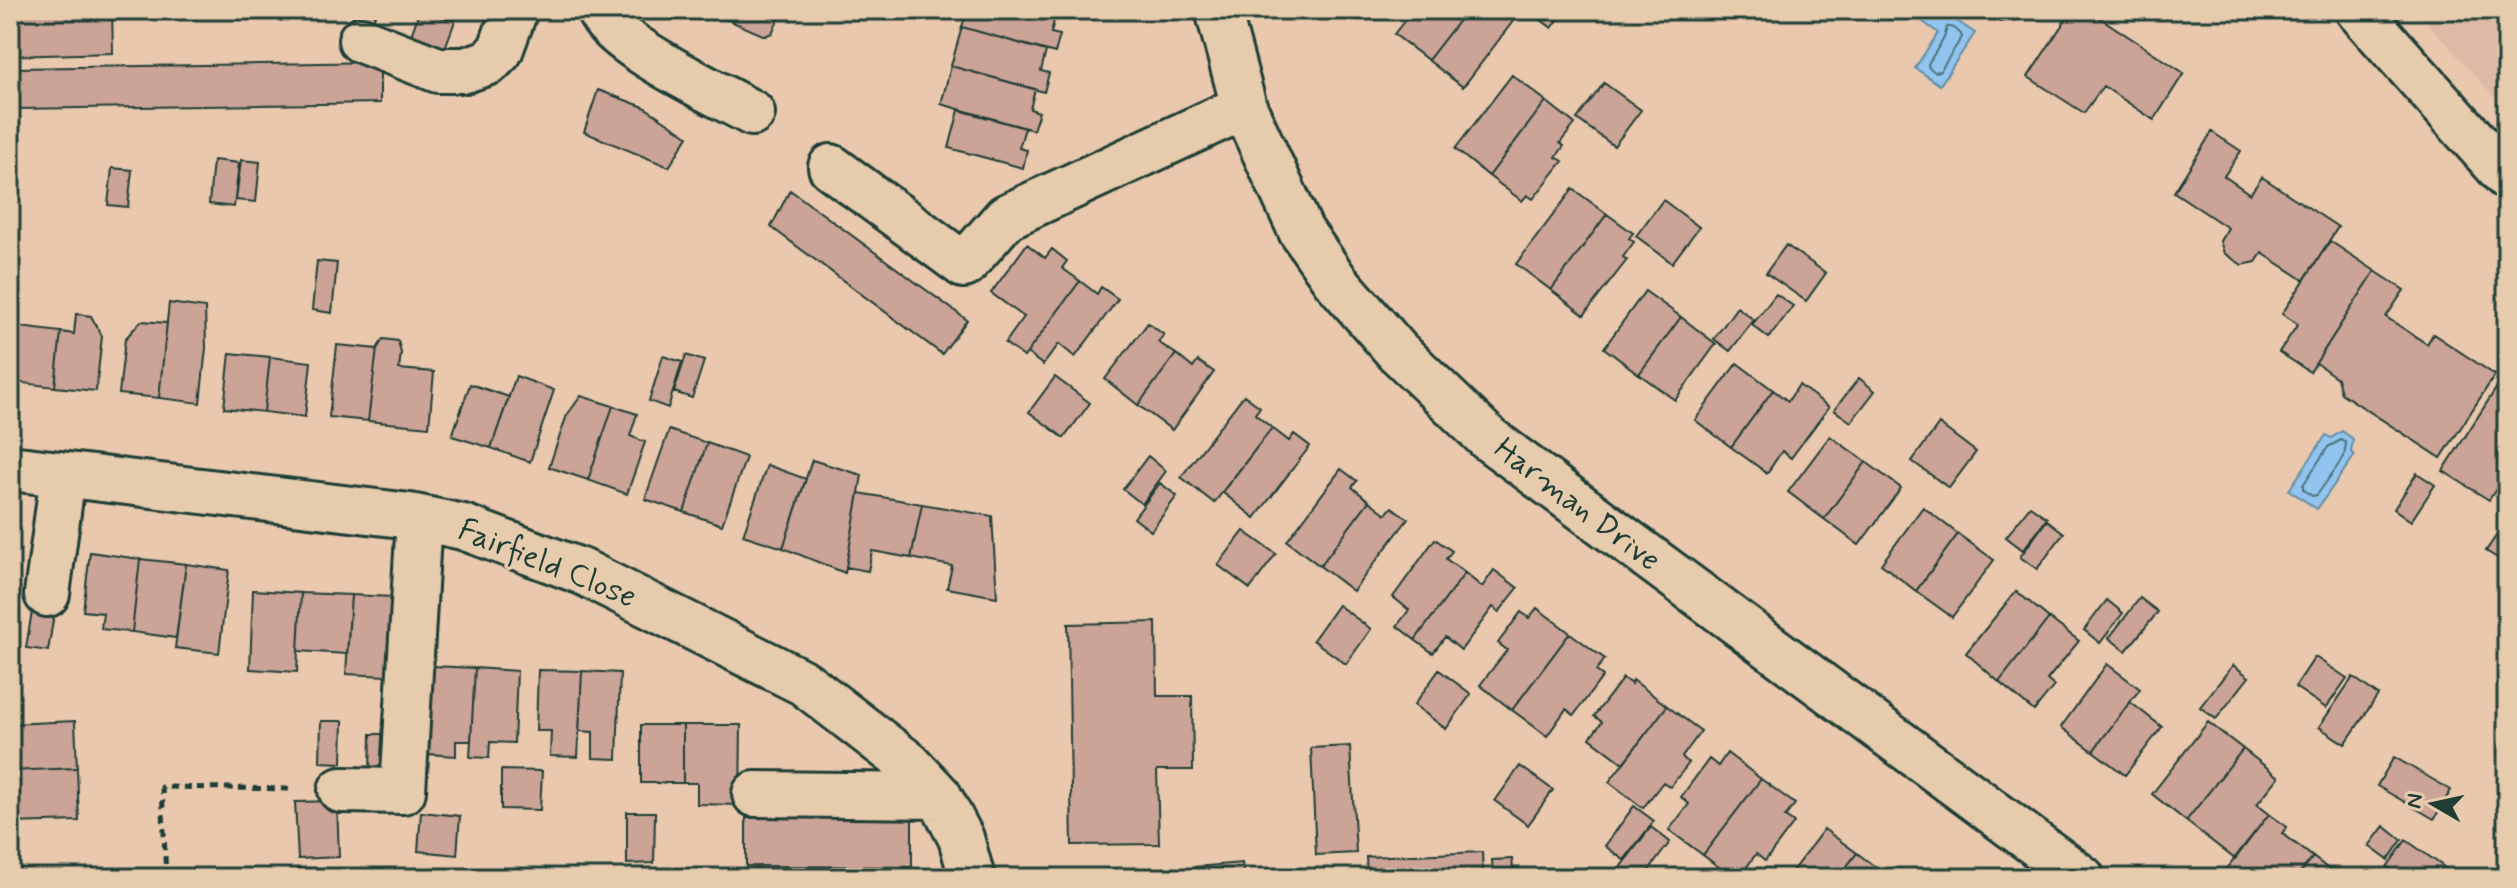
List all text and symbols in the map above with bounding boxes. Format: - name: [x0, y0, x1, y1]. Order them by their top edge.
- street label: Harman Drive: [1485, 429, 1669, 581]
- street label: Fairfield Close: [452, 509, 642, 619]
- north arrow: [2393, 764, 2473, 844]
- text: N: [2400, 792, 2430, 811]

